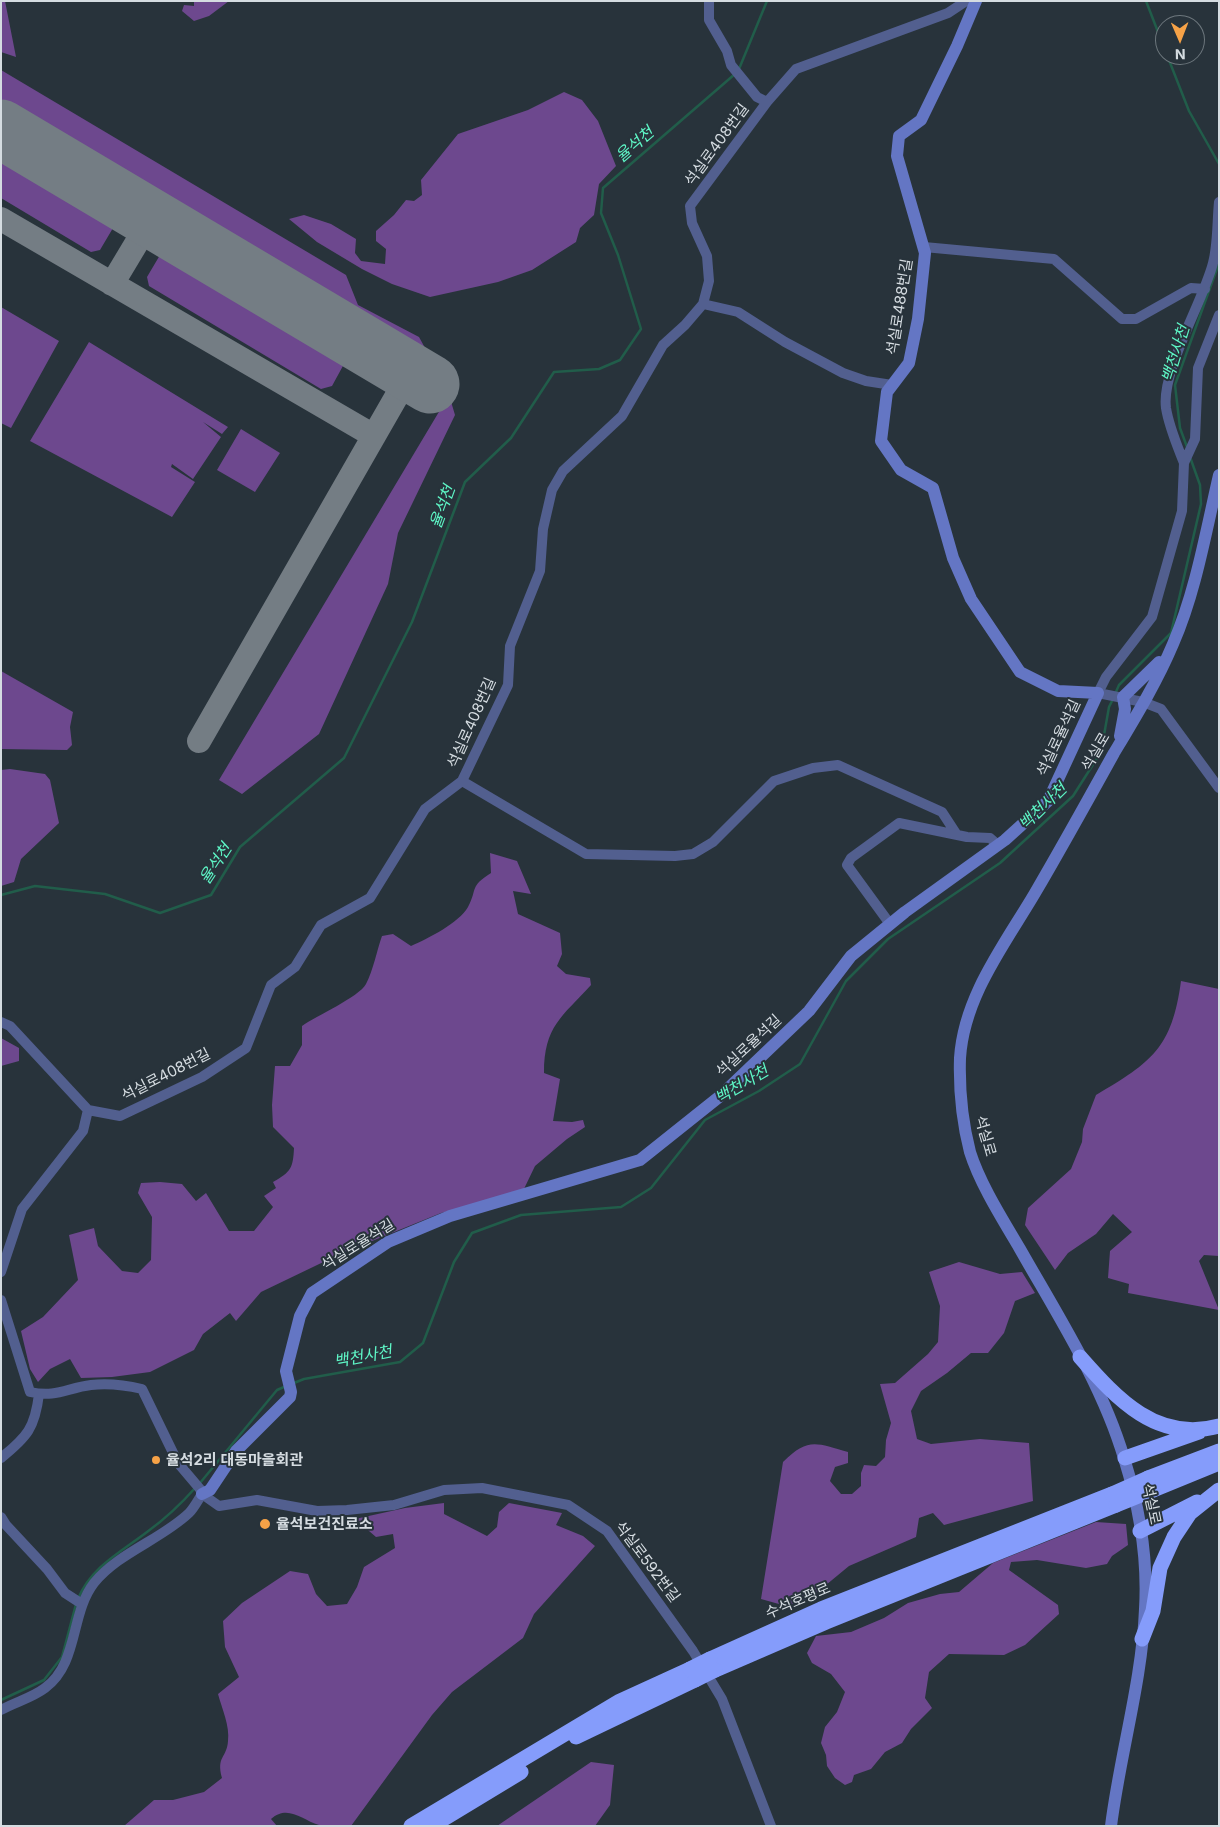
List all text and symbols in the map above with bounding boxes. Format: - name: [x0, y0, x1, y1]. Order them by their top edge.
- north arrow: [1155, 15, 1205, 65]
- text: N: [1175, 46, 1186, 63]
- street label: 석실로408번길: [681, 100, 753, 190]
- water label: 율석천: [612, 123, 658, 167]
- street label: 석실로488번길: [884, 258, 916, 356]
- water label: 백천사천: [1158, 323, 1194, 385]
- water label: 율석천: [426, 483, 460, 531]
- street label: 석실로408번길: [444, 675, 500, 771]
- street label: 석실로율석길: [1033, 697, 1085, 779]
- street label: 석실로: [1078, 730, 1114, 774]
- water label: 백천사천: [1015, 780, 1071, 834]
- water label: 율석천: [196, 840, 236, 888]
- street label: 석실로율석길: [713, 1011, 785, 1081]
- street label: 석실로408번길: [119, 1045, 213, 1105]
- water label: 백천사천: [712, 1062, 772, 1108]
- street label: 석실로: [971, 1114, 999, 1158]
- street label: 석실로율석길: [318, 1215, 398, 1275]
- water label: 백천사천: [332, 1342, 394, 1372]
- place label: 율석2리 대동마을회관: [166, 1451, 303, 1469]
- marker: 율석2리 대동마을회관: [150, 1454, 162, 1466]
- street label: 석실로: [1138, 1482, 1164, 1526]
- place label: 율석보건진료소: [276, 1515, 373, 1533]
- marker: 율석보건진료소: [258, 1517, 272, 1531]
- street label: 석실로592번길: [611, 1518, 683, 1606]
- street label: 수석호평로: [763, 1579, 833, 1623]

